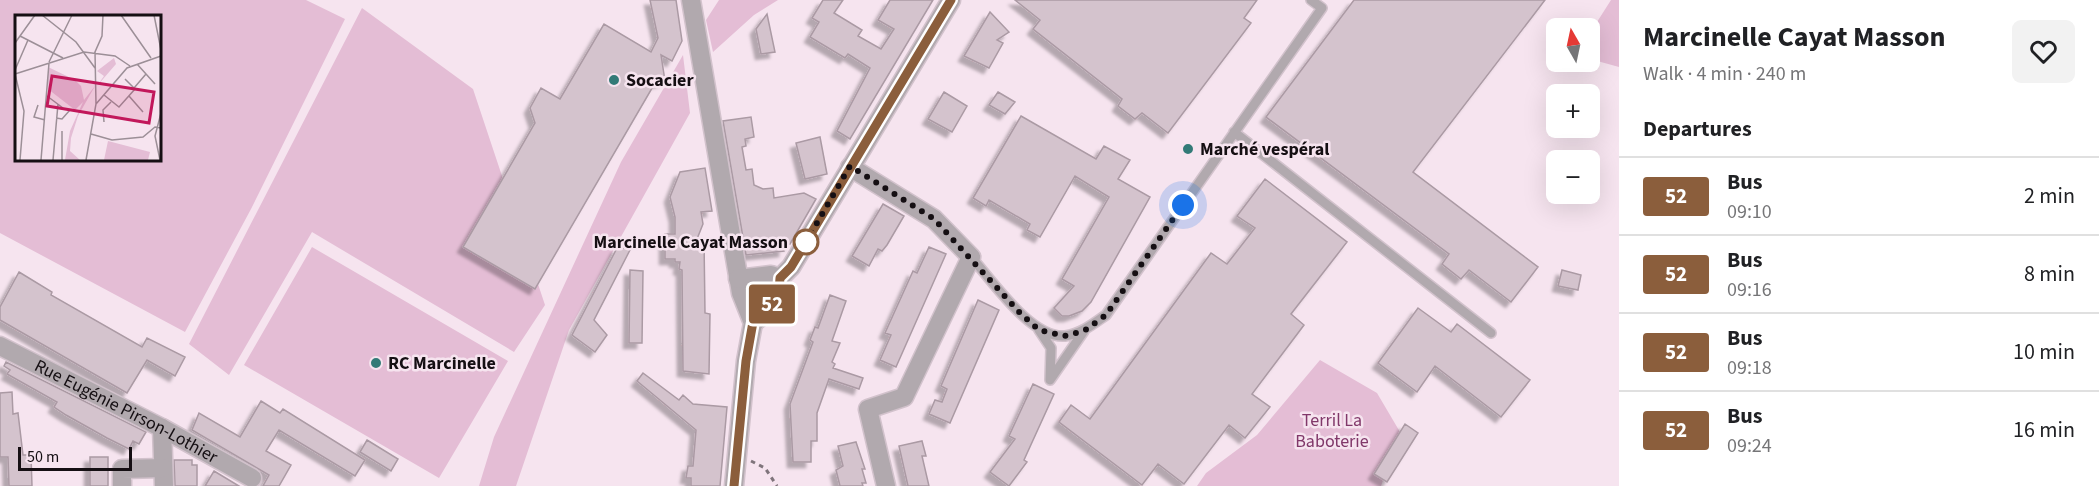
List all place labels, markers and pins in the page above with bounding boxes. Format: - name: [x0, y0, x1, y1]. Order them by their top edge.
- place label: Socacier: [626, 68, 694, 93]
- marker: Socacier: [607, 73, 621, 87]
- place label: Marché vespéral: [1200, 137, 1329, 162]
- marker: Marché vespéral: [1181, 142, 1195, 156]
- marker: Marcinelle Cayat Masson: [793, 229, 819, 255]
- place label: Marcinelle Cayat Masson: [594, 230, 788, 255]
- place label: RC Marcinelle: [388, 351, 496, 376]
- marker: RC Marcinelle: [369, 356, 383, 370]

